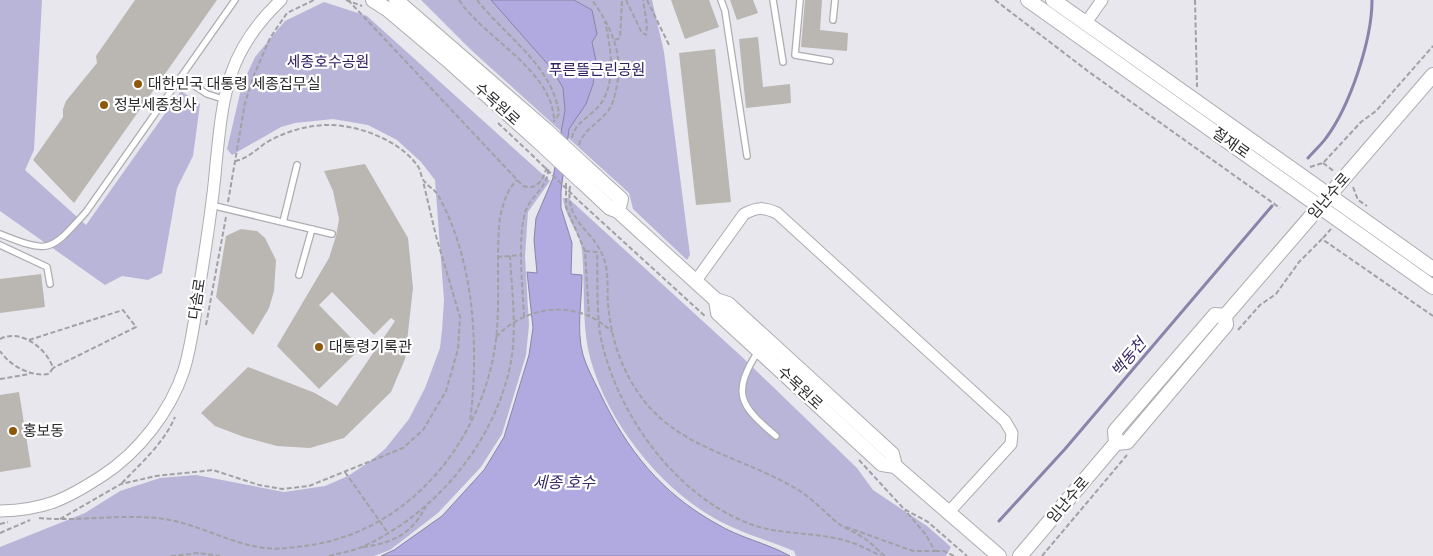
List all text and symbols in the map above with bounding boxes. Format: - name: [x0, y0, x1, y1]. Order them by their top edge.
- park label: 세종호수공원: [287, 53, 369, 70]
- park label: 푸른뜰근린공원: [549, 61, 645, 78]
- place label: 대한민국 대통령 세종집무실: [148, 75, 320, 92]
- marker: 대한민국 대통령 세종집무실: [132, 78, 144, 90]
- street label: 수목원로: [471, 79, 524, 128]
- place label: 정부세종청사: [114, 96, 197, 113]
- marker: 정부세종청사: [98, 99, 110, 111]
- street label: 절재로: [1209, 124, 1253, 161]
- street label: 임난수로: [1304, 169, 1353, 222]
- street label: 다솜로: [185, 277, 208, 321]
- water label: 백동천: [1107, 333, 1151, 380]
- place label: 대통령기록관: [329, 338, 412, 355]
- marker: 대통령기록관: [313, 341, 325, 353]
- street label: 수목원로: [774, 363, 826, 413]
- place label: 홍보동: [23, 422, 64, 439]
- marker: 홍보동: [7, 425, 19, 437]
- water label: 세종 호수: [533, 473, 597, 491]
- street label: 임난수로: [1043, 473, 1092, 526]

